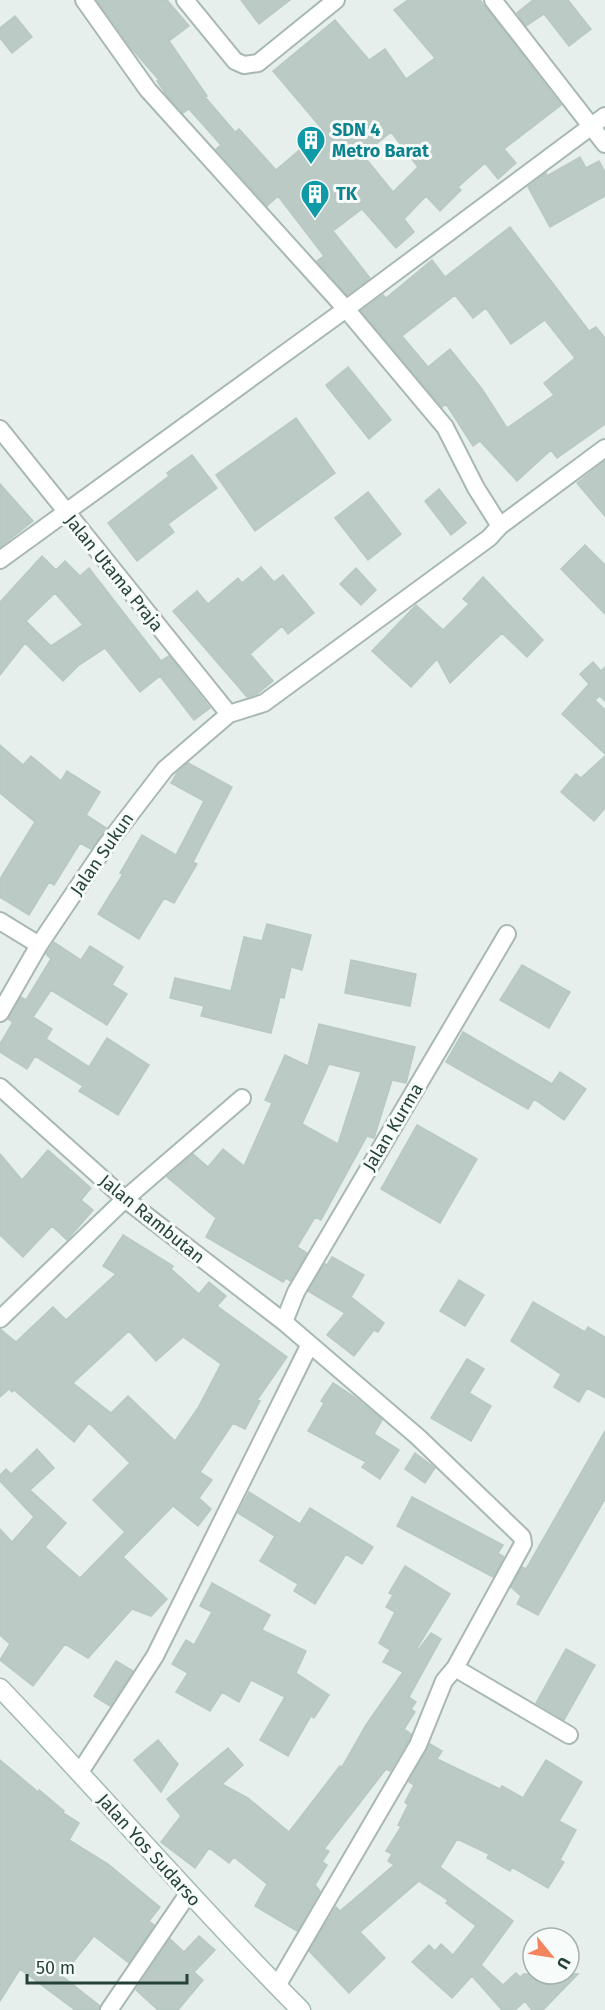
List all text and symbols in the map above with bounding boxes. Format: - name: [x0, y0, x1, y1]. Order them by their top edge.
- place label: SDN 4 Metro Barat: [332, 119, 430, 162]
- building icon: SDN 4 Metro Barat: [295, 124, 327, 166]
- building icon: TK: [299, 178, 331, 220]
- place label: TK: [336, 183, 358, 205]
- street label: Jalan Utama Praja: [60, 510, 168, 636]
- street label: Jalan Sukun: [66, 808, 138, 900]
- street label: Jalan Kurma: [358, 1079, 428, 1175]
- street label: Jalan Rambutan: [95, 1170, 209, 1268]
- street label: Jalan Yos Sudarso: [93, 1789, 205, 1911]
- north arrow: [521, 1926, 581, 1986]
- scale bar: [27, 1947, 188, 1985]
- text: U: [553, 1954, 574, 1973]
- text: 50 m: [36, 1957, 75, 1979]

